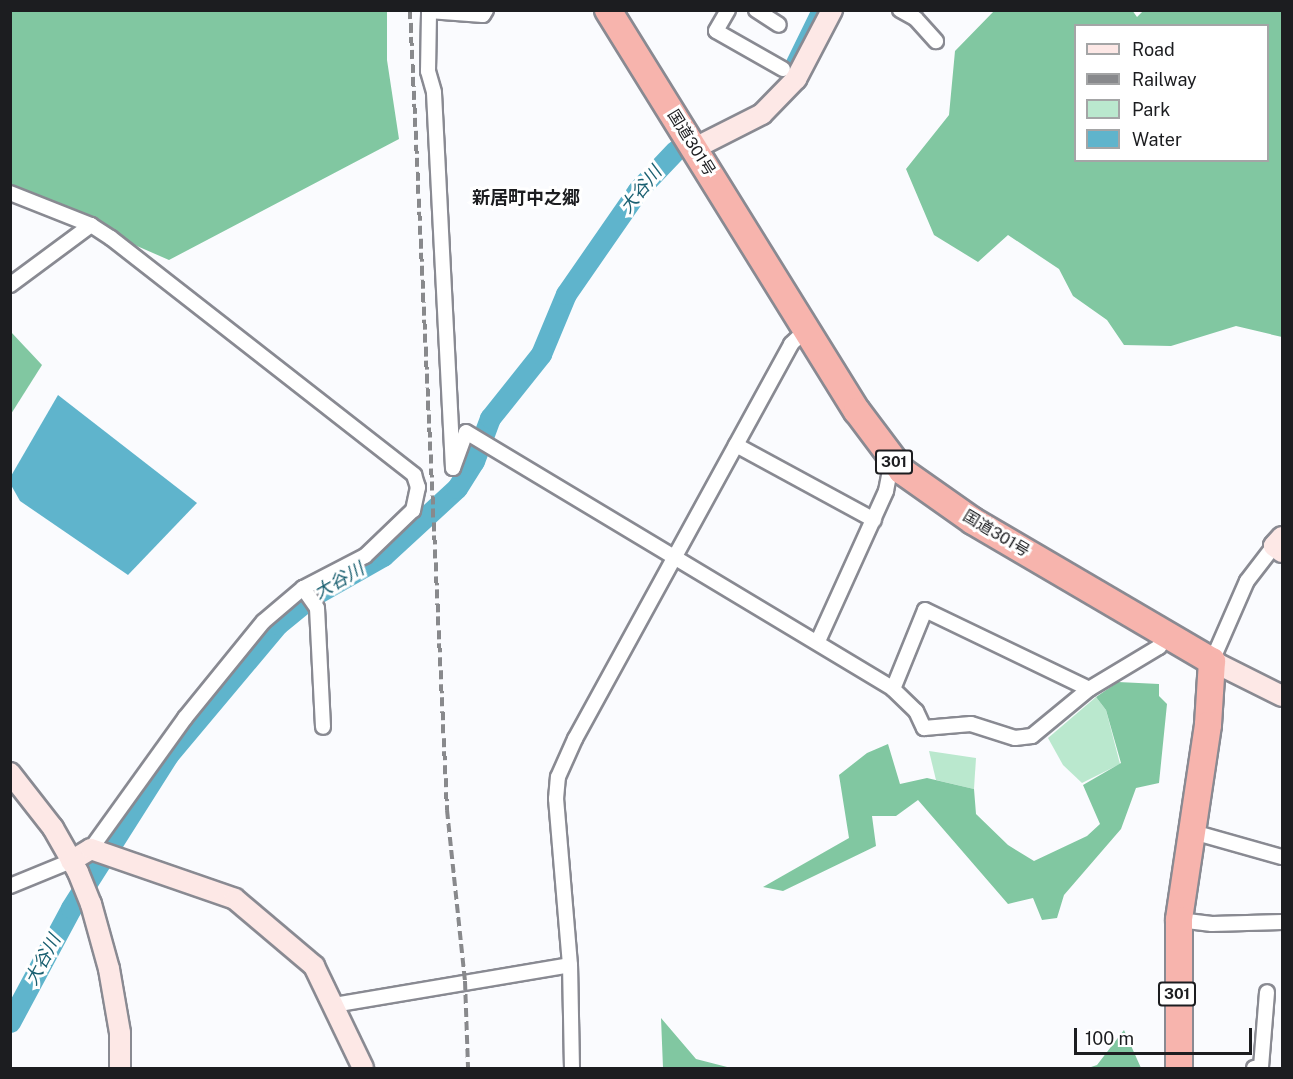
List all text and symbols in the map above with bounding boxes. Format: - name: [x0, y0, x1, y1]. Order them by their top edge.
- legend: [1074, 24, 1269, 162]
- text: Road: [1132, 39, 1175, 60]
- text: Railway: [1132, 69, 1197, 90]
- text: Park: [1132, 99, 1170, 120]
- street label: 国道301号: [663, 106, 719, 180]
- text: Water: [1132, 129, 1182, 150]
- water label: 大谷川: [616, 162, 666, 218]
- district label: 新居町中之郷: [472, 187, 580, 209]
- road number: 301: [874, 450, 914, 474]
- street label: 国道301号: [959, 507, 1033, 561]
- water label: 大谷川: [310, 558, 368, 604]
- water label: 大谷川: [21, 931, 65, 989]
- road number: 301: [1158, 982, 1196, 1006]
- scale bar: [1077, 1016, 1256, 1054]
- text: 100 m: [1085, 1028, 1134, 1049]

